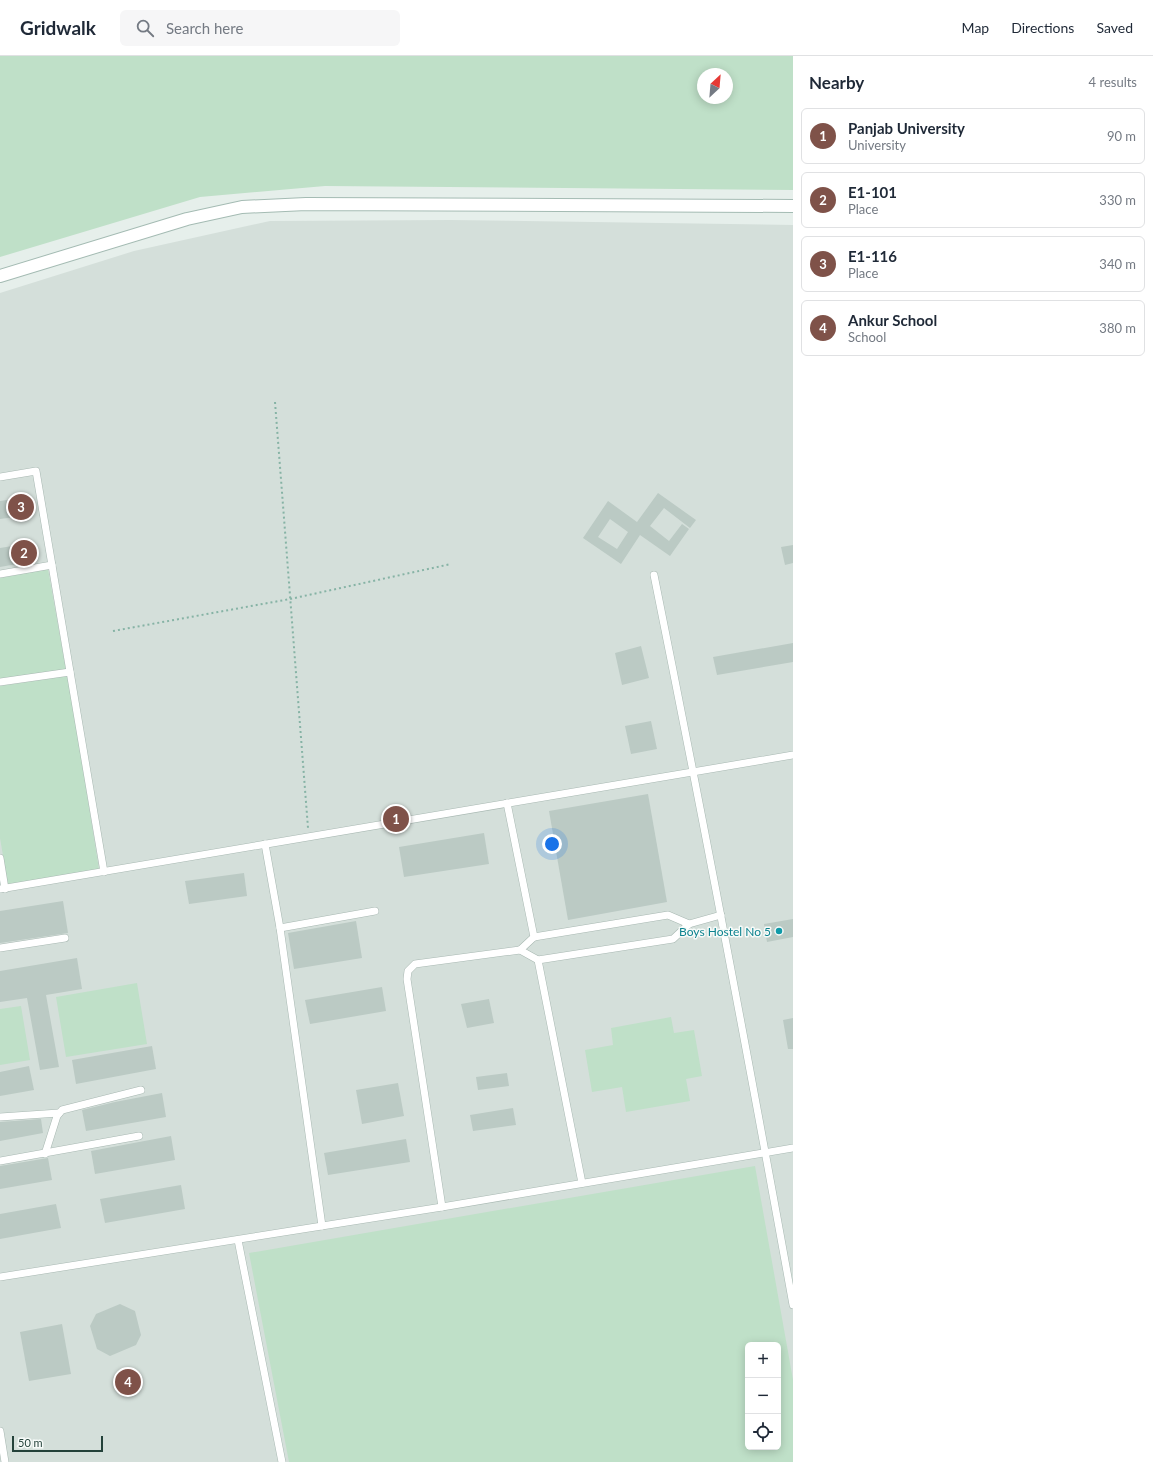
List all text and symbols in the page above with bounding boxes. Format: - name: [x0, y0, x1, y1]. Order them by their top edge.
- search box: [120, 10, 400, 46]
- text: Gridwalk: [20, 16, 96, 39]
- icon: search: [134, 17, 156, 39]
- text: Search here: [166, 19, 243, 37]
- text: Map: [962, 19, 989, 36]
- text: Directions: [1011, 19, 1074, 36]
- text: Saved: [1096, 19, 1133, 36]
- north arrow: [697, 68, 733, 104]
- text: Nearby: [809, 72, 864, 93]
- text: 4 results: [1089, 74, 1137, 90]
- text: Panjab University: [848, 119, 965, 137]
- text: 1: [819, 128, 827, 144]
- text: 90 m: [1107, 128, 1136, 144]
- text: University: [848, 137, 906, 153]
- text: E1-101: [848, 183, 897, 201]
- text: 2: [819, 192, 827, 208]
- text: 330 m: [1099, 192, 1136, 208]
- text: Place: [848, 201, 878, 217]
- text: E1-116: [848, 247, 897, 265]
- text: 3: [819, 256, 827, 272]
- text: 340 m: [1099, 256, 1136, 272]
- text: Place: [848, 265, 878, 281]
- text: Ankur School: [848, 311, 937, 329]
- text: 4: [819, 320, 827, 336]
- text: 380 m: [1099, 320, 1136, 336]
- text: School: [848, 329, 886, 345]
- pin: 3: [8, 492, 34, 522]
- pin: 2: [11, 538, 37, 568]
- pin: 1: [383, 804, 409, 834]
- your location: [542, 834, 562, 854]
- place label: Boys Hostel No 5: [679, 924, 771, 939]
- marker: Boys Hostel No 5: [774, 926, 784, 936]
- map controls: [745, 1342, 781, 1450]
- button: +: [745, 1342, 781, 1378]
- pin: 4: [115, 1367, 141, 1397]
- button: −: [745, 1378, 781, 1414]
- button: locate: [745, 1414, 781, 1450]
- scale bar: [12, 1434, 103, 1453]
- text: 50 m: [18, 1436, 43, 1449]

